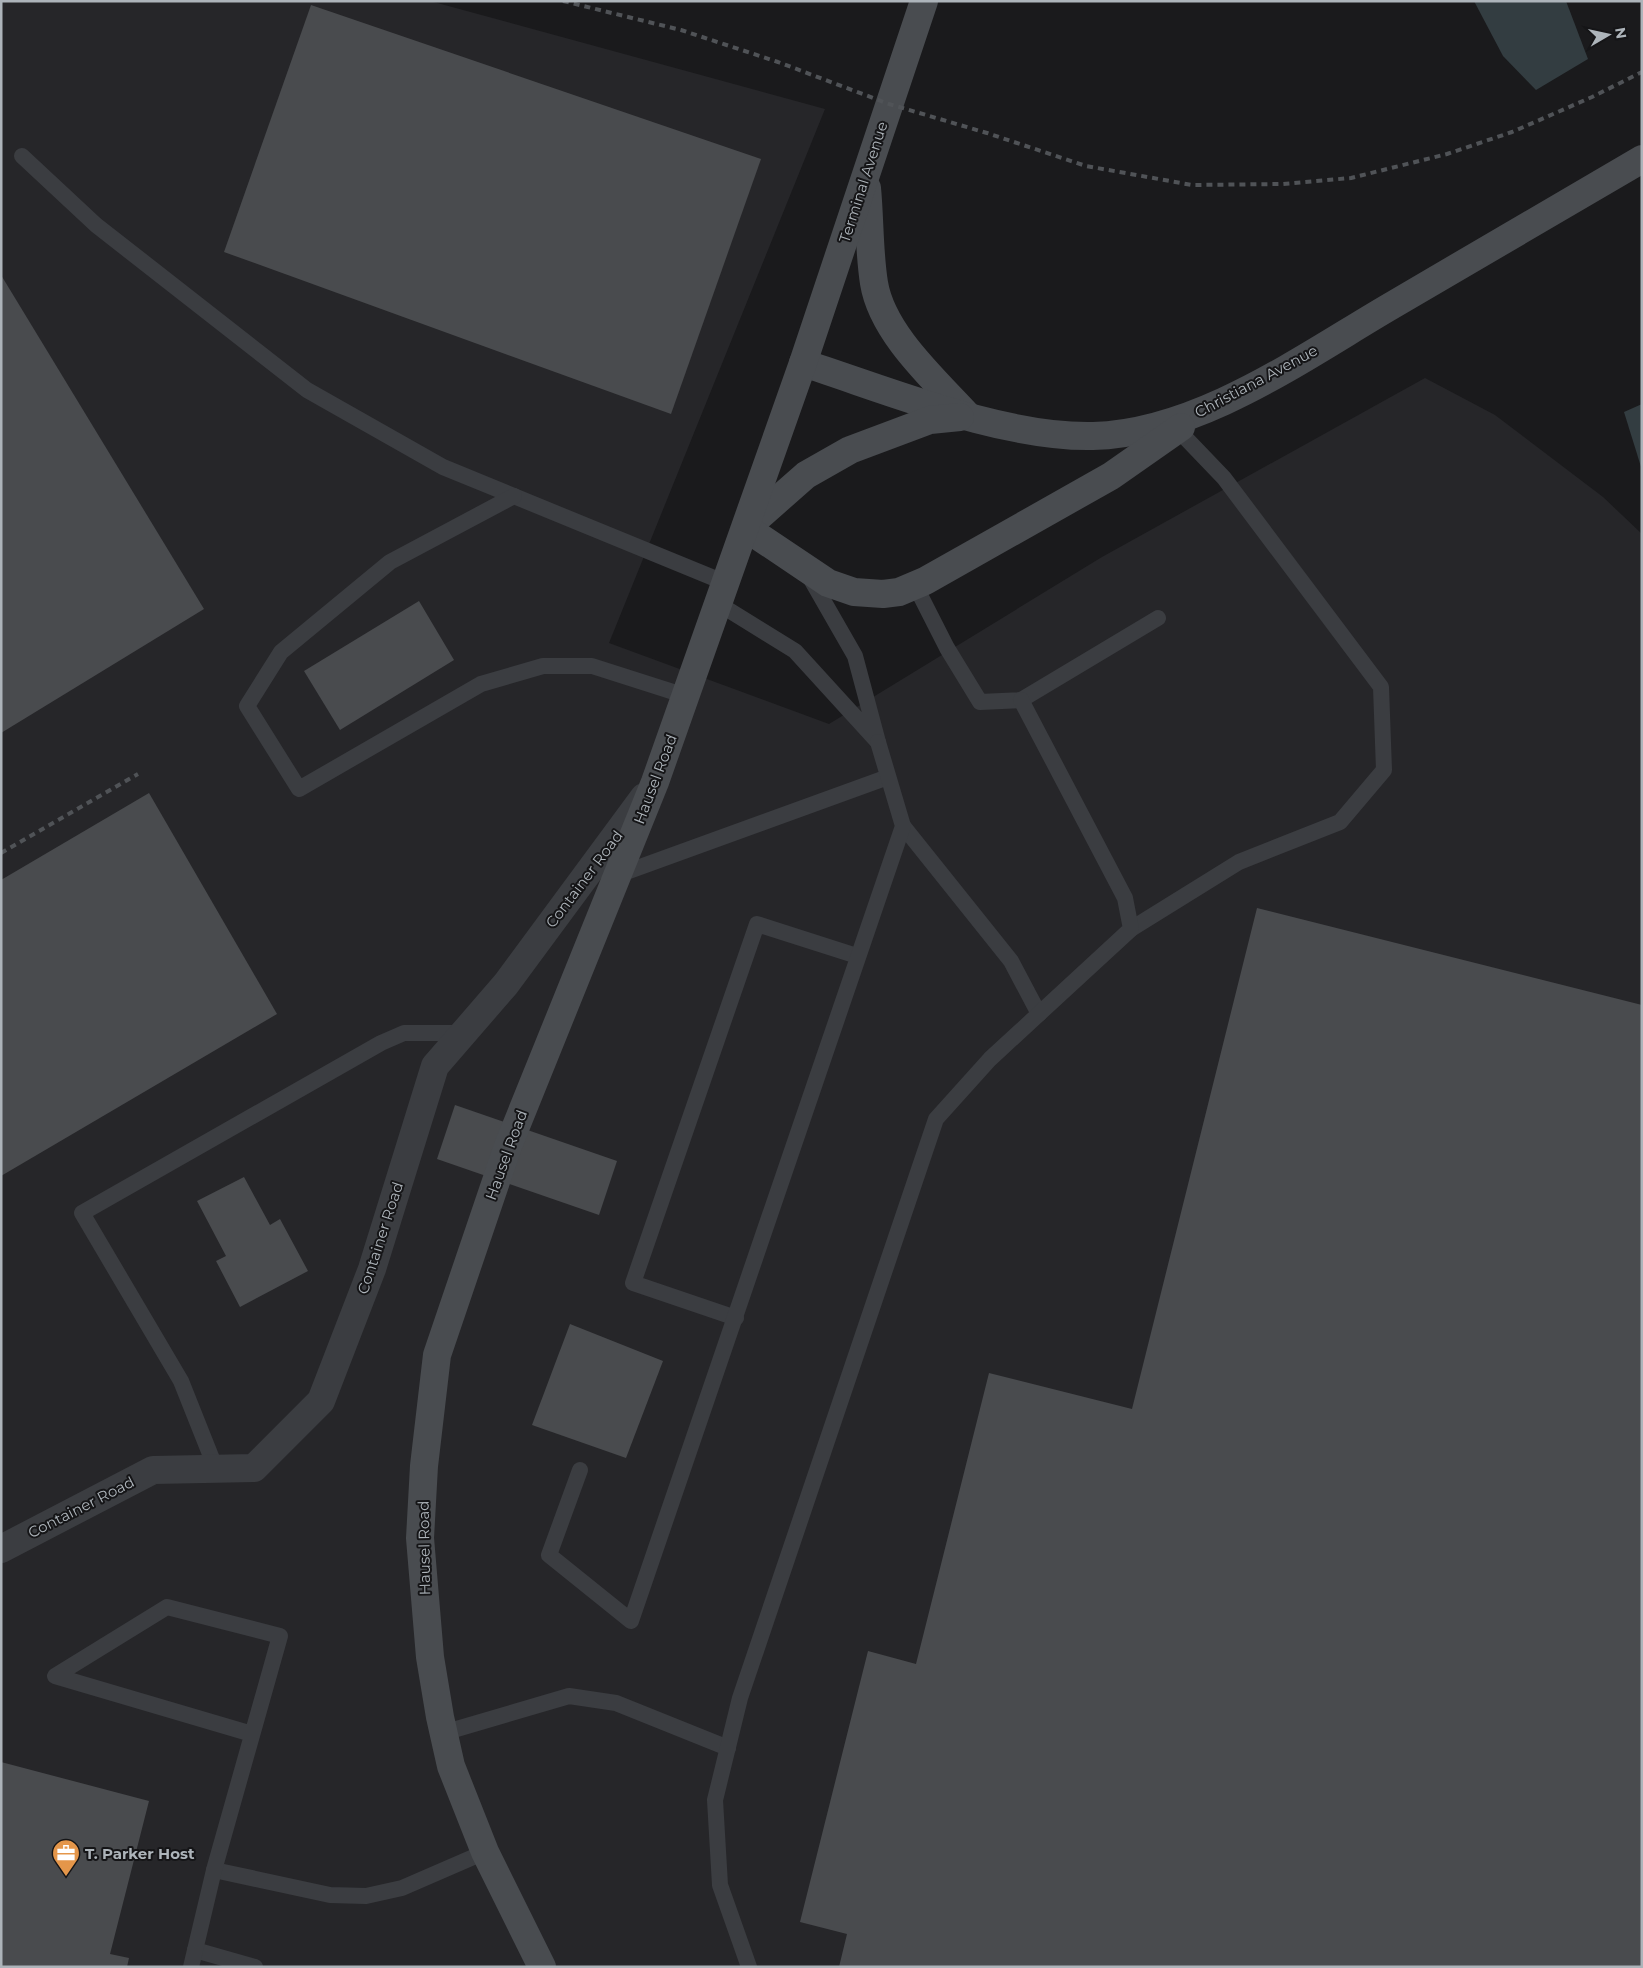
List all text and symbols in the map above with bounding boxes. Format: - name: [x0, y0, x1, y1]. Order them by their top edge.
- north arrow: [1583, 10, 1633, 60]
- text: N: [1611, 26, 1631, 40]
- street label: Terminal Avenue: [834, 119, 892, 245]
- street label: Christiana Avenue: [1191, 341, 1321, 421]
- street label: Hausel Road: [629, 731, 681, 827]
- street label: Container Road: [541, 827, 627, 931]
- street label: Hausel Road: [481, 1107, 531, 1203]
- street label: Container Road: [353, 1179, 407, 1297]
- street label: Container Road: [25, 1472, 137, 1542]
- street label: Hausel Road: [414, 1500, 434, 1596]
- office icon: T. Parker Host: [51, 1838, 81, 1877]
- place label: T. Parker Host: [85, 1844, 195, 1863]

